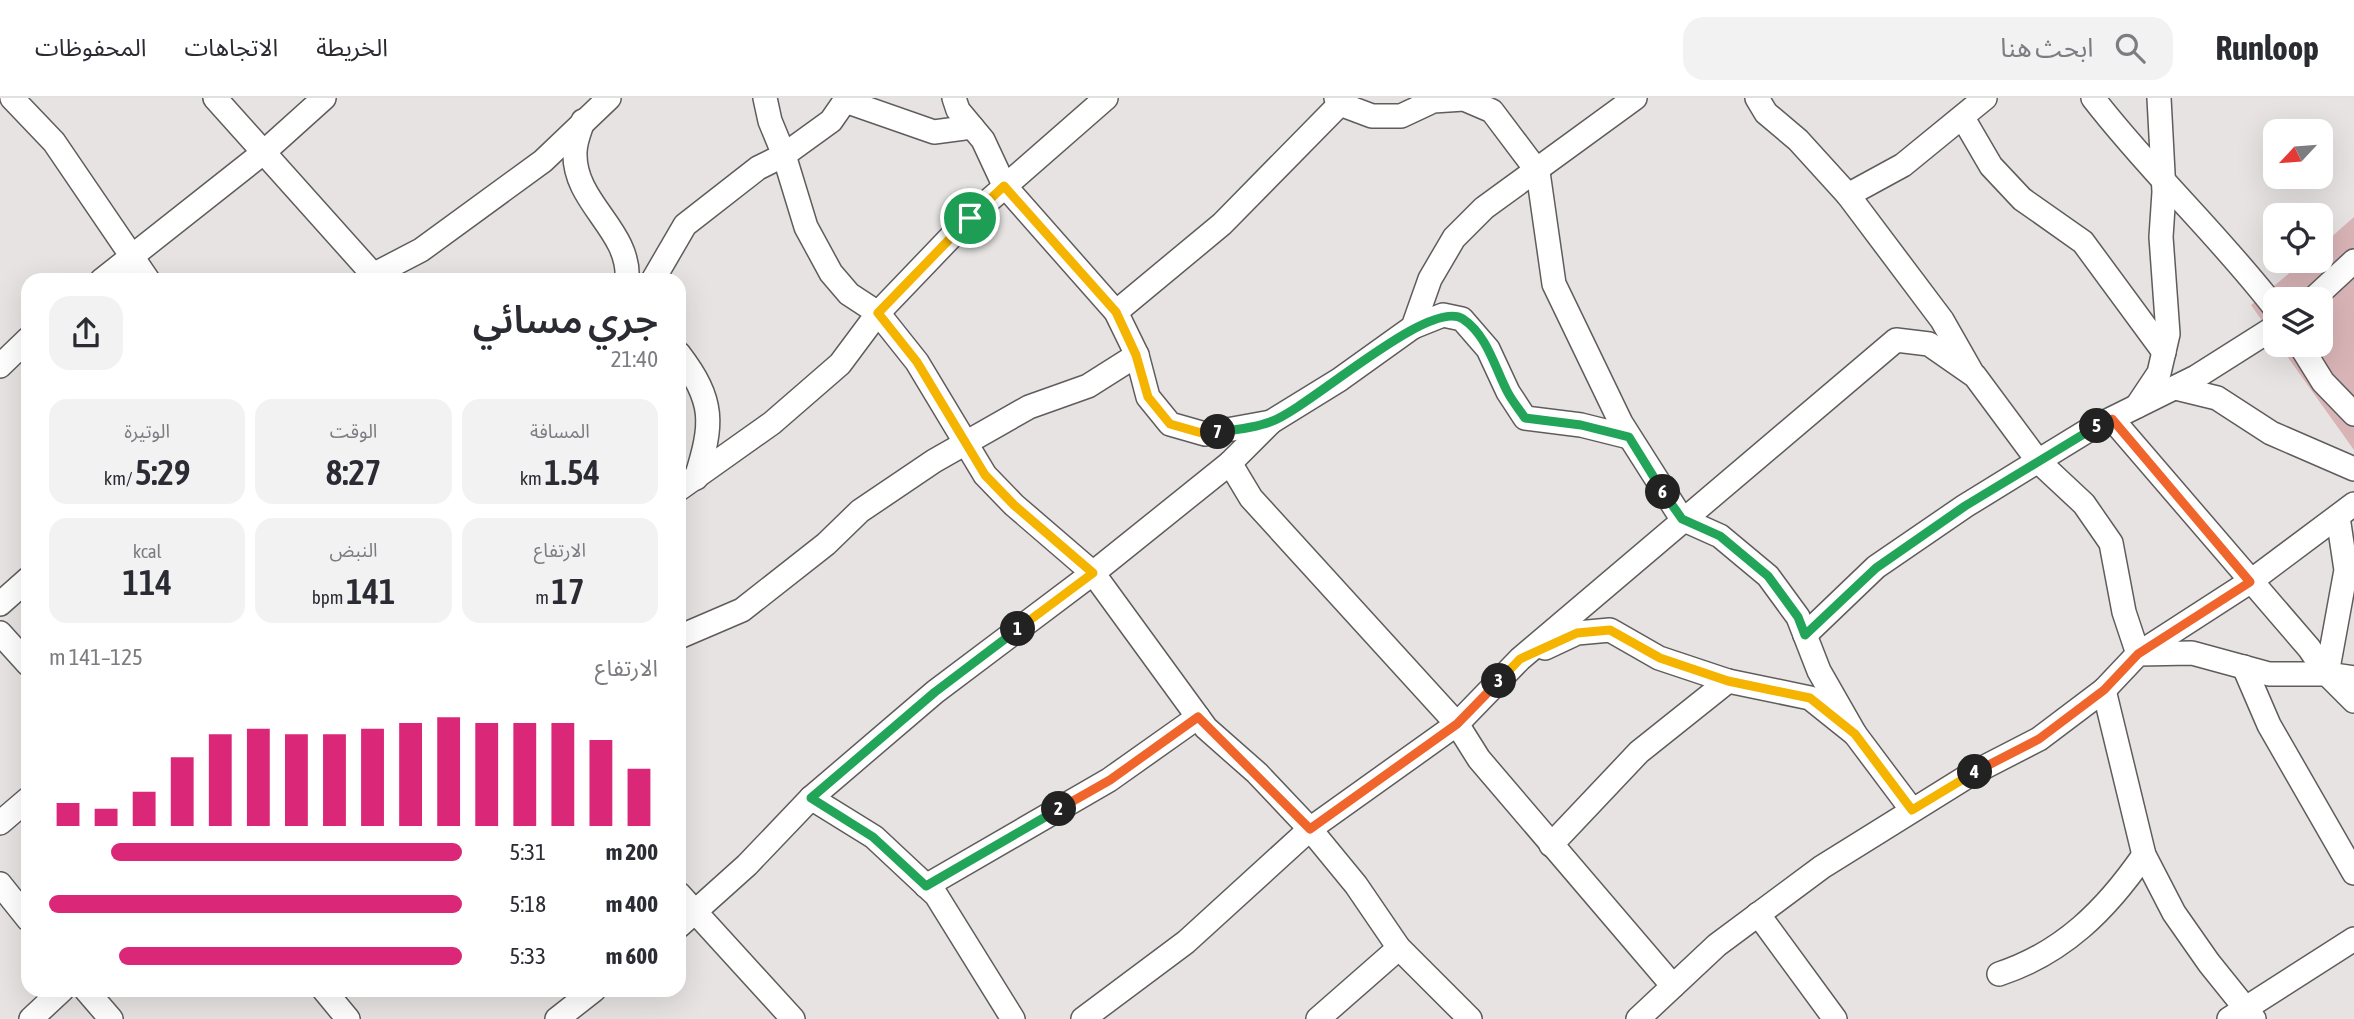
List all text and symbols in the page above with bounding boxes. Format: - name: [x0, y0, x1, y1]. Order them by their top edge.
- search box: [1683, 17, 2173, 80]
- icon: search: [2111, 29, 2149, 67]
- text: Runloop: [2215, 29, 2319, 67]
- text: ابحث هنا: [2000, 33, 2093, 63]
- text: المحفوظات: [35, 34, 146, 61]
- text: الاتجاهات: [184, 34, 278, 61]
- text: الخريطة: [316, 34, 388, 61]
- north arrow: [2263, 119, 2333, 189]
- map controls: [2263, 119, 2333, 357]
- pin: [940, 188, 1000, 248]
- icon: arrive: [951, 199, 989, 237]
- button: locate: [2263, 203, 2333, 273]
- button: layers: [2263, 287, 2333, 357]
- button: share: [49, 296, 123, 370]
- text: جري مسائي: [473, 298, 658, 341]
- text: 21:40: [611, 346, 658, 372]
- pin: 5: [2080, 408, 2114, 444]
- pin: 7: [1200, 414, 1236, 450]
- text: 5: [2092, 414, 2101, 436]
- text: الوتيرة: [124, 420, 170, 442]
- text: الوقت: [330, 420, 377, 442]
- text: المسافة: [530, 420, 590, 442]
- text: 7: [1213, 420, 1222, 442]
- text: 5:29: [135, 452, 191, 492]
- text: 8:27: [326, 452, 381, 492]
- text: 1.54: [544, 452, 600, 492]
- text: /km: [104, 467, 135, 489]
- text: km: [520, 467, 544, 489]
- pin: 6: [1646, 474, 1680, 510]
- text: 6: [1658, 480, 1667, 502]
- text: النبض: [329, 539, 378, 561]
- text: الارتفاع: [534, 539, 586, 561]
- text: kcal: [133, 540, 162, 562]
- text: 114: [123, 562, 172, 602]
- text: 141: [346, 571, 395, 611]
- text: 17: [552, 571, 584, 611]
- text: bpm: [312, 586, 346, 608]
- text: m: [535, 586, 552, 608]
- pin: 1: [1000, 612, 1036, 646]
- text: 1: [1013, 617, 1022, 639]
- text: 125–141 m: [49, 644, 143, 670]
- text: الارتفاع: [595, 655, 658, 681]
- pin: 3: [1482, 664, 1516, 698]
- text: 3: [1494, 669, 1503, 691]
- pin: 4: [1958, 754, 1993, 790]
- text: 4: [1970, 760, 1979, 782]
- pin: 2: [1042, 792, 1076, 826]
- text: 2: [1054, 797, 1063, 819]
- text: 5:31: [509, 839, 546, 865]
- text: 200 m: [606, 839, 658, 865]
- text: 5:18: [509, 891, 546, 917]
- text: 400 m: [606, 891, 658, 917]
- text: 5:33: [509, 943, 546, 969]
- text: 600 m: [606, 943, 658, 969]

